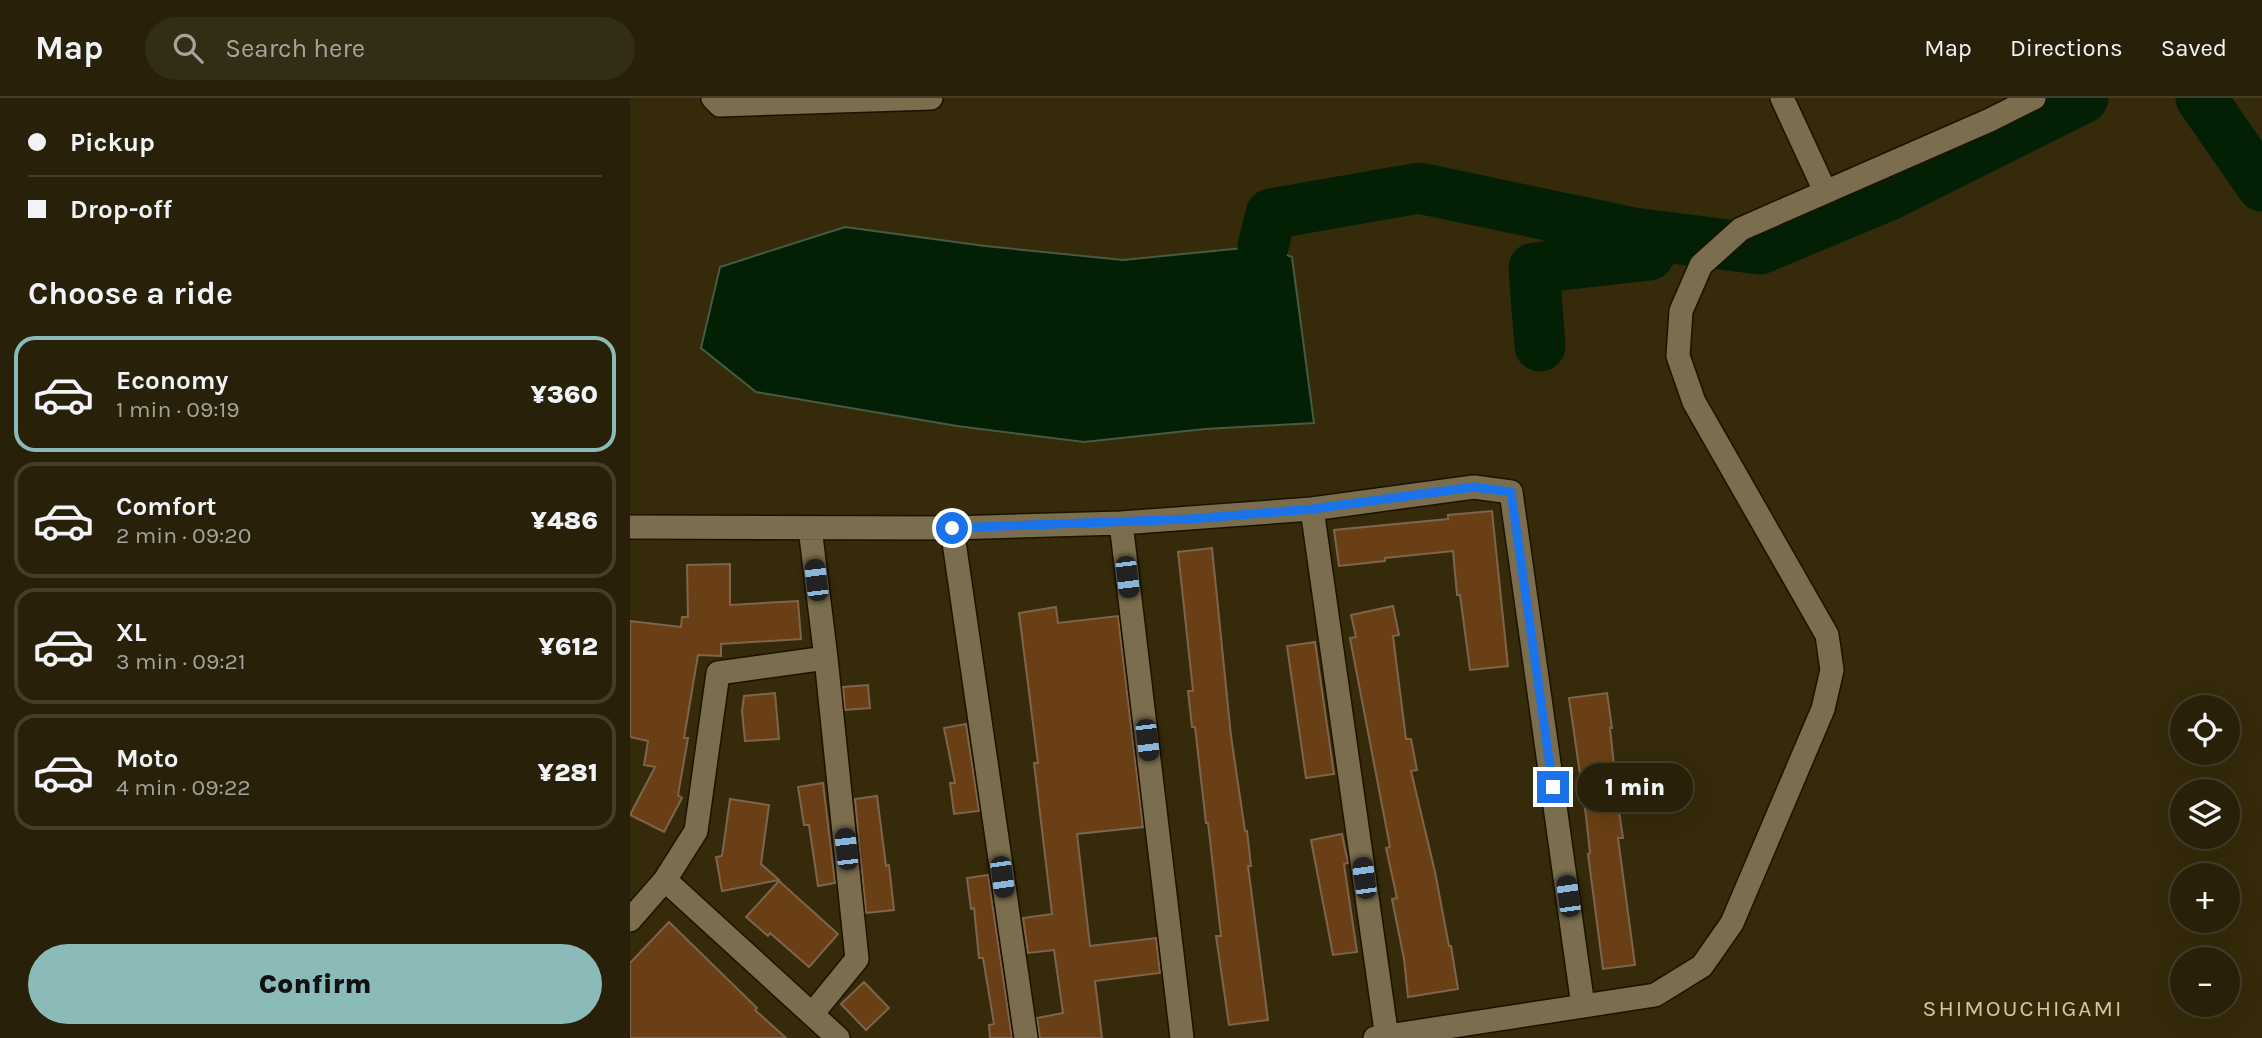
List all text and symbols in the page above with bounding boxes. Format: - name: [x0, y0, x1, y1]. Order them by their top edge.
- search box: [145, 17, 635, 80]
- text: Map: [35, 29, 103, 67]
- icon: search: [169, 29, 207, 67]
- text: Search here: [225, 33, 365, 64]
- text: Map: [1924, 34, 1972, 62]
- text: Directions: [2010, 34, 2123, 62]
- text: Saved: [2161, 34, 2227, 62]
- text: Pickup: [70, 127, 155, 158]
- text: Drop-off: [70, 194, 172, 225]
- text: Choose a ride: [28, 275, 233, 312]
- icon: car: [32, 363, 95, 426]
- text: Economy: [116, 365, 228, 396]
- text: ¥360: [530, 379, 598, 410]
- text: 1 min · 09:19: [116, 396, 240, 423]
- icon: car: [32, 489, 95, 552]
- text: Comfort: [116, 491, 217, 522]
- text: ¥486: [531, 505, 598, 536]
- route start: [936, 512, 968, 544]
- text: 2 min · 09:20: [116, 522, 251, 549]
- car: [1115, 555, 1140, 599]
- car: [804, 558, 829, 602]
- icon: car: [32, 615, 95, 678]
- text: XL: [116, 617, 147, 648]
- text: ¥612: [539, 631, 598, 662]
- text: 3 min · 09:21: [116, 648, 246, 675]
- map controls: [2170, 695, 2240, 1017]
- button: locate: [2170, 695, 2240, 765]
- car: [1135, 718, 1160, 762]
- icon: car: [32, 741, 95, 804]
- text: Moto: [116, 743, 178, 774]
- text: ¥281: [538, 757, 598, 788]
- callout: 1 min: [1578, 762, 1693, 812]
- route end: [1537, 771, 1569, 803]
- text: 4 min · 09:22: [116, 774, 251, 801]
- text: 1 min: [1605, 774, 1665, 801]
- button: layers: [2170, 779, 2240, 849]
- car: [834, 827, 859, 871]
- car: [989, 855, 1016, 899]
- car: [1351, 856, 1378, 900]
- button: +: [2170, 863, 2240, 933]
- car: [1555, 874, 1582, 918]
- button: Confirm: [28, 944, 602, 1024]
- button: −: [2170, 947, 2240, 1017]
- district label: SHIMOUCHIGAMI: [1923, 995, 2123, 1022]

